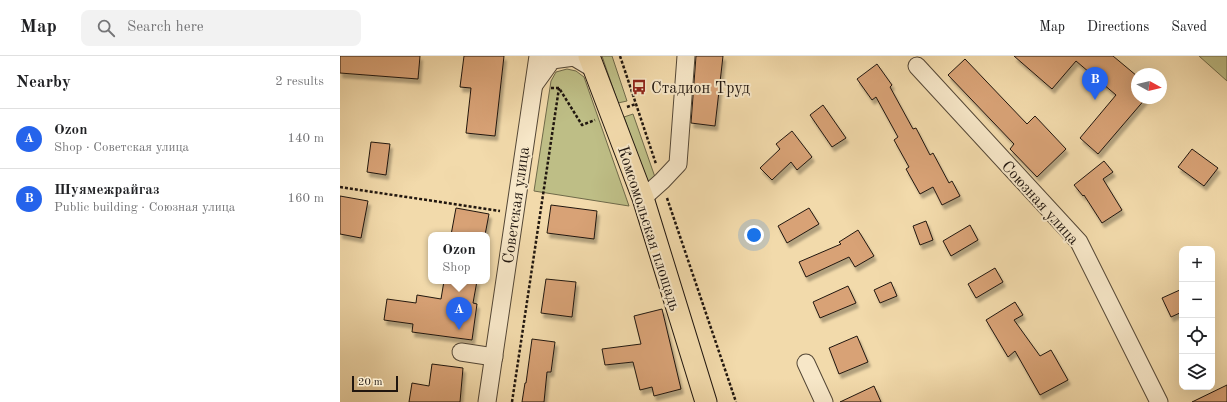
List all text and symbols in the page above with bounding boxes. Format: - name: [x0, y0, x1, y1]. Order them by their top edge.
- search box: [81, 10, 361, 46]
- icon: search: [95, 17, 117, 39]
- text: Map: [20, 18, 57, 37]
- text: Search here: [127, 20, 204, 35]
- text: Map: [1039, 20, 1065, 34]
- text: Directions: [1087, 20, 1149, 34]
- text: Saved: [1171, 20, 1207, 34]
- pin: B: [1082, 67, 1108, 100]
- north arrow: [1131, 68, 1167, 104]
- text: Nearby: [16, 74, 71, 91]
- text: 2 results: [275, 75, 324, 88]
- bus stop icon: Стадион Труд: [630, 78, 648, 96]
- place label: Стадион Труд: [651, 81, 750, 97]
- text: Ozon: [54, 123, 87, 138]
- text: A: [24, 132, 34, 145]
- text: 140 m: [287, 132, 324, 145]
- text: Shop · Советская улица: [54, 141, 189, 154]
- street label: Комсомольская площадь: [614, 144, 682, 313]
- street label: Советская улица: [501, 146, 533, 265]
- street label: Союзная улица: [998, 158, 1081, 248]
- text: Шуямежрайгаз: [54, 183, 159, 198]
- text: B: [24, 192, 34, 205]
- text: 160 m: [287, 192, 324, 205]
- text: Public building · Союзная улица: [54, 201, 235, 214]
- your location: [744, 225, 764, 245]
- popup: [428, 232, 490, 284]
- text: Ozon: [442, 243, 476, 258]
- map controls: [1179, 246, 1215, 390]
- button: +: [1179, 246, 1215, 282]
- text: Shop: [442, 261, 471, 274]
- button: −: [1179, 282, 1215, 318]
- pin: A: [446, 297, 472, 330]
- button: locate: [1179, 318, 1215, 354]
- button: layers: [1179, 354, 1215, 390]
- scale bar: [352, 374, 398, 393]
- text: 20 m: [358, 377, 383, 388]

